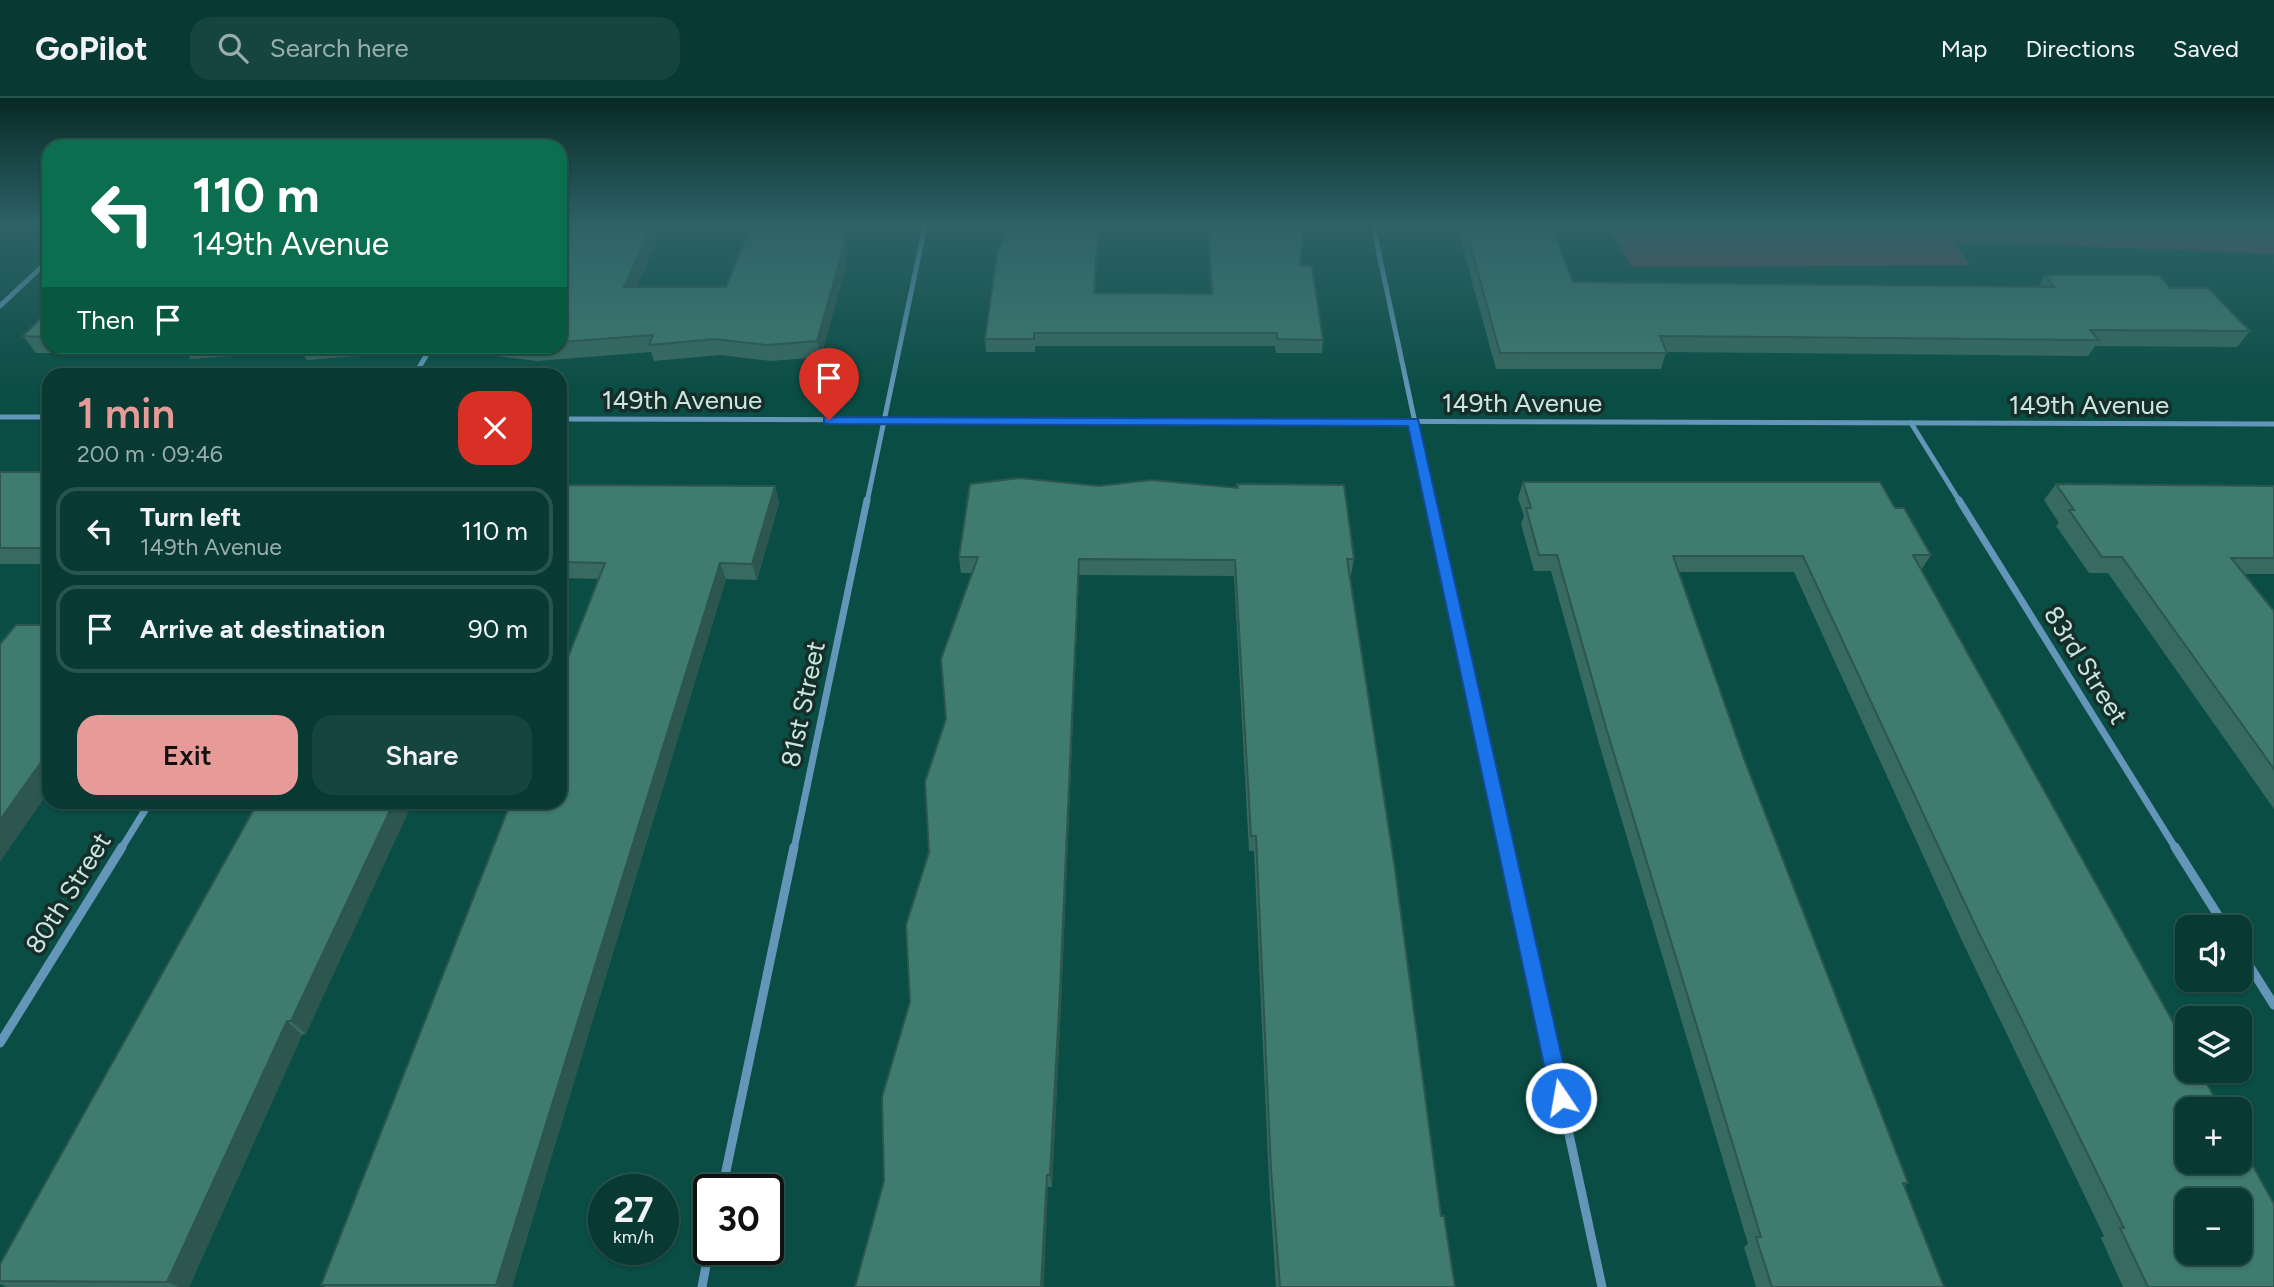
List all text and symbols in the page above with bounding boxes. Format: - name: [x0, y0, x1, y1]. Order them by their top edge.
- search box: [190, 17, 680, 80]
- text: GoPilot: [35, 29, 148, 68]
- icon: search: [214, 29, 252, 67]
- text: Search here: [270, 32, 409, 64]
- text: Map: [1941, 34, 1987, 63]
- text: Directions: [2025, 34, 2135, 63]
- text: Saved: [2173, 34, 2239, 63]
- text: 110 m: [192, 165, 320, 224]
- icon: left: [77, 168, 168, 259]
- text: 149th Avenue: [192, 225, 389, 263]
- icon: arrive: [149, 301, 187, 339]
- text: Then: [77, 304, 135, 336]
- pin: [799, 348, 859, 420]
- icon: arrive: [810, 359, 848, 397]
- street label: 149th Avenue: [602, 384, 762, 416]
- street label: 149th Avenue: [1442, 387, 1602, 419]
- text: 1 min: [77, 388, 175, 439]
- street label: 149th Avenue: [2009, 389, 2169, 421]
- button: close: [458, 391, 532, 465]
- text: 200 m · 09:46: [77, 440, 223, 468]
- text: Turn left: [140, 501, 241, 533]
- icon: left: [81, 512, 119, 550]
- text: 110 m: [461, 515, 528, 547]
- text: 149th Avenue: [140, 533, 282, 561]
- street label: 83rd Street: [2037, 600, 2135, 730]
- icon: arrive: [81, 610, 119, 648]
- text: Arrive at destination: [140, 613, 385, 645]
- text: 90 m: [468, 613, 528, 645]
- street label: 81st Street: [774, 638, 832, 770]
- button: Exit: [77, 715, 298, 795]
- button: Share: [312, 715, 532, 795]
- street label: 80th Street: [18, 827, 118, 959]
- map controls: [2175, 915, 2252, 1265]
- button: sound: [2175, 915, 2252, 992]
- button: layers: [2175, 1006, 2252, 1083]
- position arrow: [1524, 1061, 1598, 1135]
- button: +: [2175, 1097, 2252, 1174]
- speed limit sign: 30: [693, 1174, 784, 1265]
- button: −: [2175, 1188, 2252, 1265]
- text: 27: [614, 1189, 653, 1231]
- text: km/h: [613, 1226, 654, 1248]

